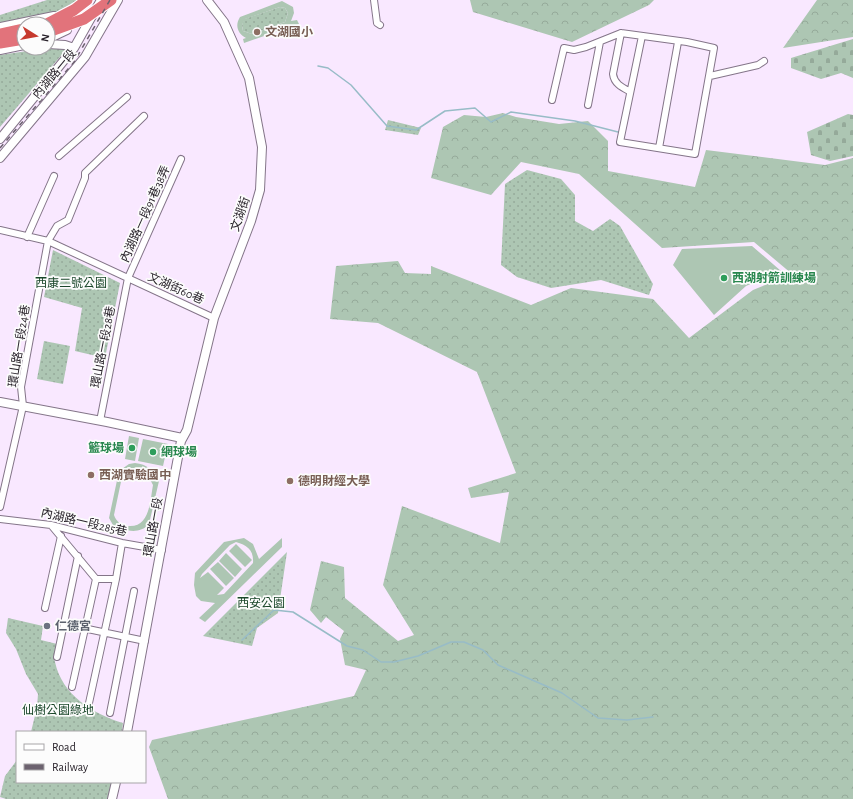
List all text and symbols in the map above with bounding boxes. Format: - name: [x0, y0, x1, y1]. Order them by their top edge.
- north arrow: [16, 16, 56, 56]
- place label: 文湖國小: [265, 25, 313, 38]
- marker: 文湖國小: [252, 27, 262, 37]
- text: N: [39, 33, 51, 43]
- street label: 內湖路一段: [29, 47, 78, 101]
- street label: 內湖路一段91巷38弄: [117, 163, 172, 264]
- street label: 文湖街: [228, 195, 252, 233]
- street label: 文湖街60巷: [146, 269, 206, 306]
- place label: 西湖射箭訓練場: [732, 271, 816, 284]
- marker: 西湖射箭訓練場: [719, 273, 729, 283]
- park label: 西康二號公園: [35, 276, 107, 289]
- street label: 環山路一段24巷: [6, 304, 31, 388]
- street label: 環山路一段28巷: [88, 305, 117, 389]
- place label: 籃球場: [88, 441, 124, 454]
- marker: 籃球場: [127, 443, 137, 453]
- place label: 網球場: [161, 445, 197, 458]
- marker: 網球場: [148, 447, 158, 457]
- place label: 西湖實驗國中: [99, 468, 171, 481]
- marker: 西湖實驗國中: [86, 470, 96, 480]
- place label: 德明財經大學: [298, 474, 370, 487]
- marker: 德明財經大學: [285, 476, 295, 486]
- street label: 環山路一段: [141, 496, 164, 558]
- street label: 內湖路一段285巷: [40, 505, 129, 538]
- park label: 西安公園: [237, 596, 285, 609]
- place label: 仁德宮: [55, 619, 91, 632]
- marker: 仁德宮: [42, 621, 52, 631]
- park label: 仙樹公園綠地: [22, 703, 94, 716]
- legend: [16, 731, 146, 783]
- text: Road: [52, 741, 76, 753]
- text: Railway: [52, 761, 88, 774]

